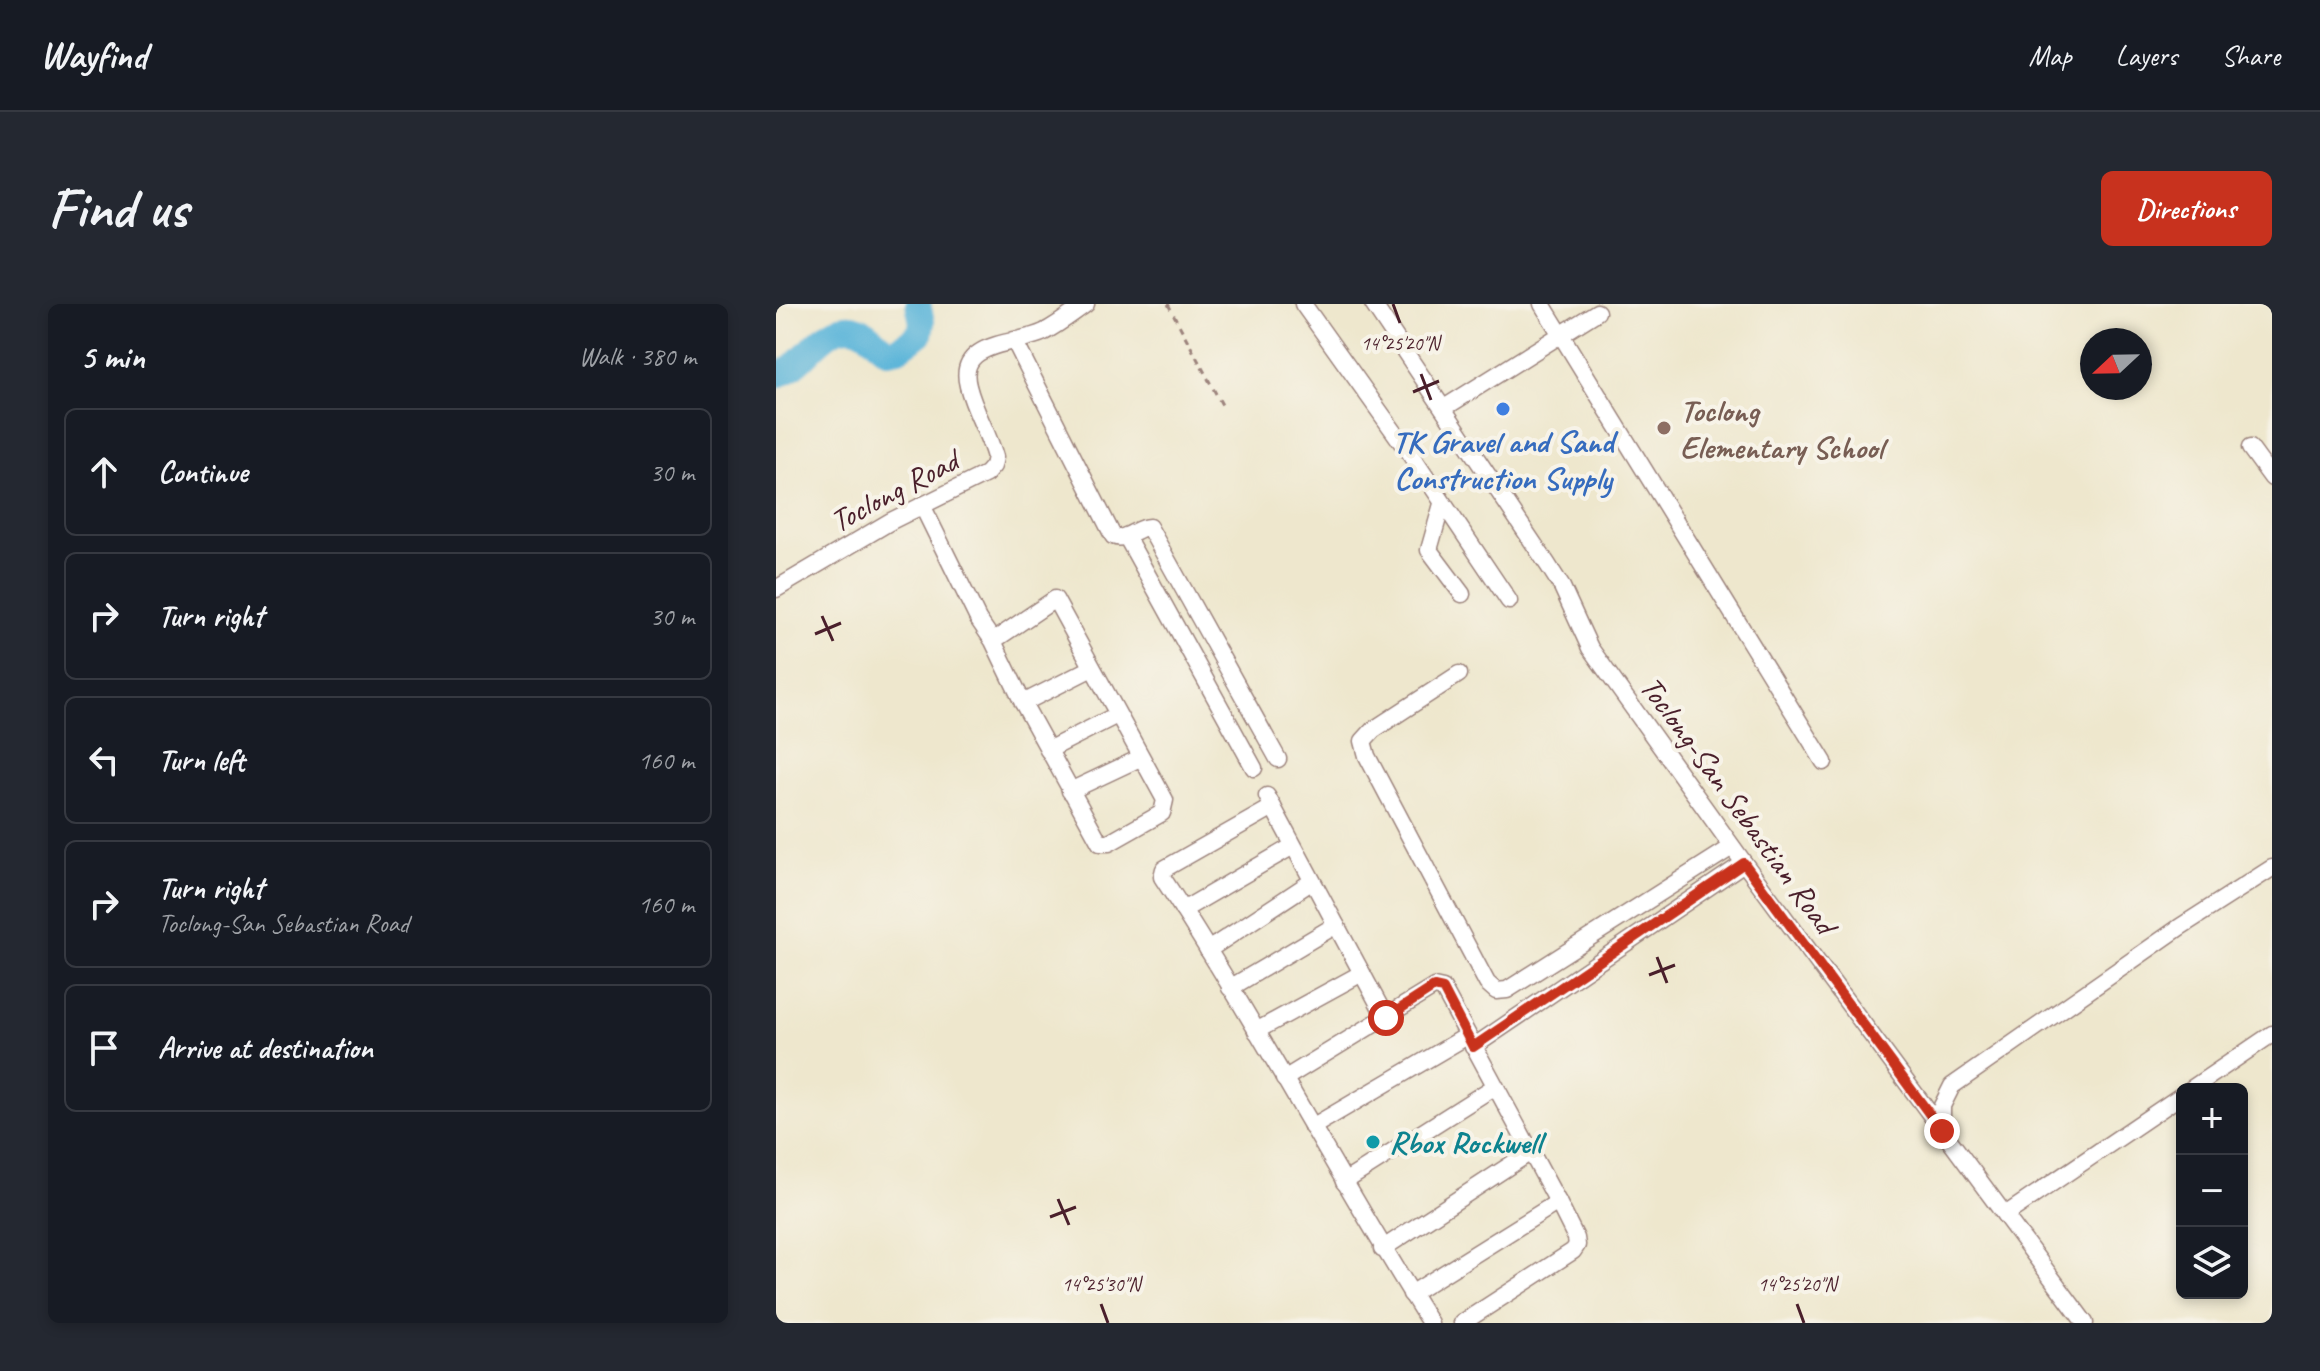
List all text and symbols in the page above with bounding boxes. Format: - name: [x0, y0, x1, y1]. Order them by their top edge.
- text: Wayfind: [40, 32, 147, 79]
- text: Map: [2029, 38, 2072, 73]
- text: Layers: [2116, 38, 2177, 73]
- text: Share: [2221, 38, 2280, 73]
- button: Directions: [2101, 171, 2272, 246]
- text: Find us: [48, 173, 188, 244]
- north arrow: [2080, 328, 2152, 400]
- text: 14°25'20"N: [1361, 331, 1442, 356]
- text: 5 min: [80, 335, 145, 378]
- text: Walk · 380 m: [579, 340, 696, 373]
- place label: Toclong Elementary School: [1680, 390, 1889, 468]
- marker: TK Gravel and Sand Construction Supply: [1494, 400, 1512, 418]
- marker: Toclong Elementary School: [1655, 419, 1673, 437]
- place label: TK Gravel and Sand Construction Supply: [1392, 421, 1619, 499]
- street label: Toclong Road: [823, 438, 970, 542]
- icon: ahead: [82, 450, 126, 494]
- text: Continue: [158, 453, 248, 491]
- text: 30 m: [650, 456, 694, 489]
- icon: right: [82, 594, 126, 638]
- text: Turn right: [158, 597, 263, 635]
- text: 30 m: [650, 600, 694, 633]
- street label: Toclong-San Sebastian Road: [1631, 668, 1848, 946]
- icon: left: [82, 738, 126, 782]
- text: Turn left: [158, 741, 245, 779]
- text: 160 m: [638, 744, 694, 777]
- text: Turn right: [158, 869, 263, 907]
- icon: right: [82, 882, 126, 926]
- text: 160 m: [638, 888, 694, 921]
- text: Toclong-San Sebastian Road: [158, 907, 409, 940]
- route start: [1368, 1000, 1404, 1036]
- icon: arrive: [82, 1026, 126, 1070]
- text: Arrive at destination: [158, 1029, 373, 1067]
- map controls: [2176, 1083, 2248, 1299]
- button: +: [2176, 1083, 2248, 1155]
- route end: [1924, 1113, 1960, 1149]
- place label: Rbox Rockwell: [1389, 1122, 1548, 1163]
- marker: Rbox Rockwell: [1364, 1133, 1382, 1151]
- button: −: [2176, 1155, 2248, 1227]
- button: layers: [2176, 1227, 2248, 1299]
- text: 14°25'30"N: [1062, 1272, 1143, 1297]
- text: 14°25'20"N: [1758, 1272, 1839, 1297]

